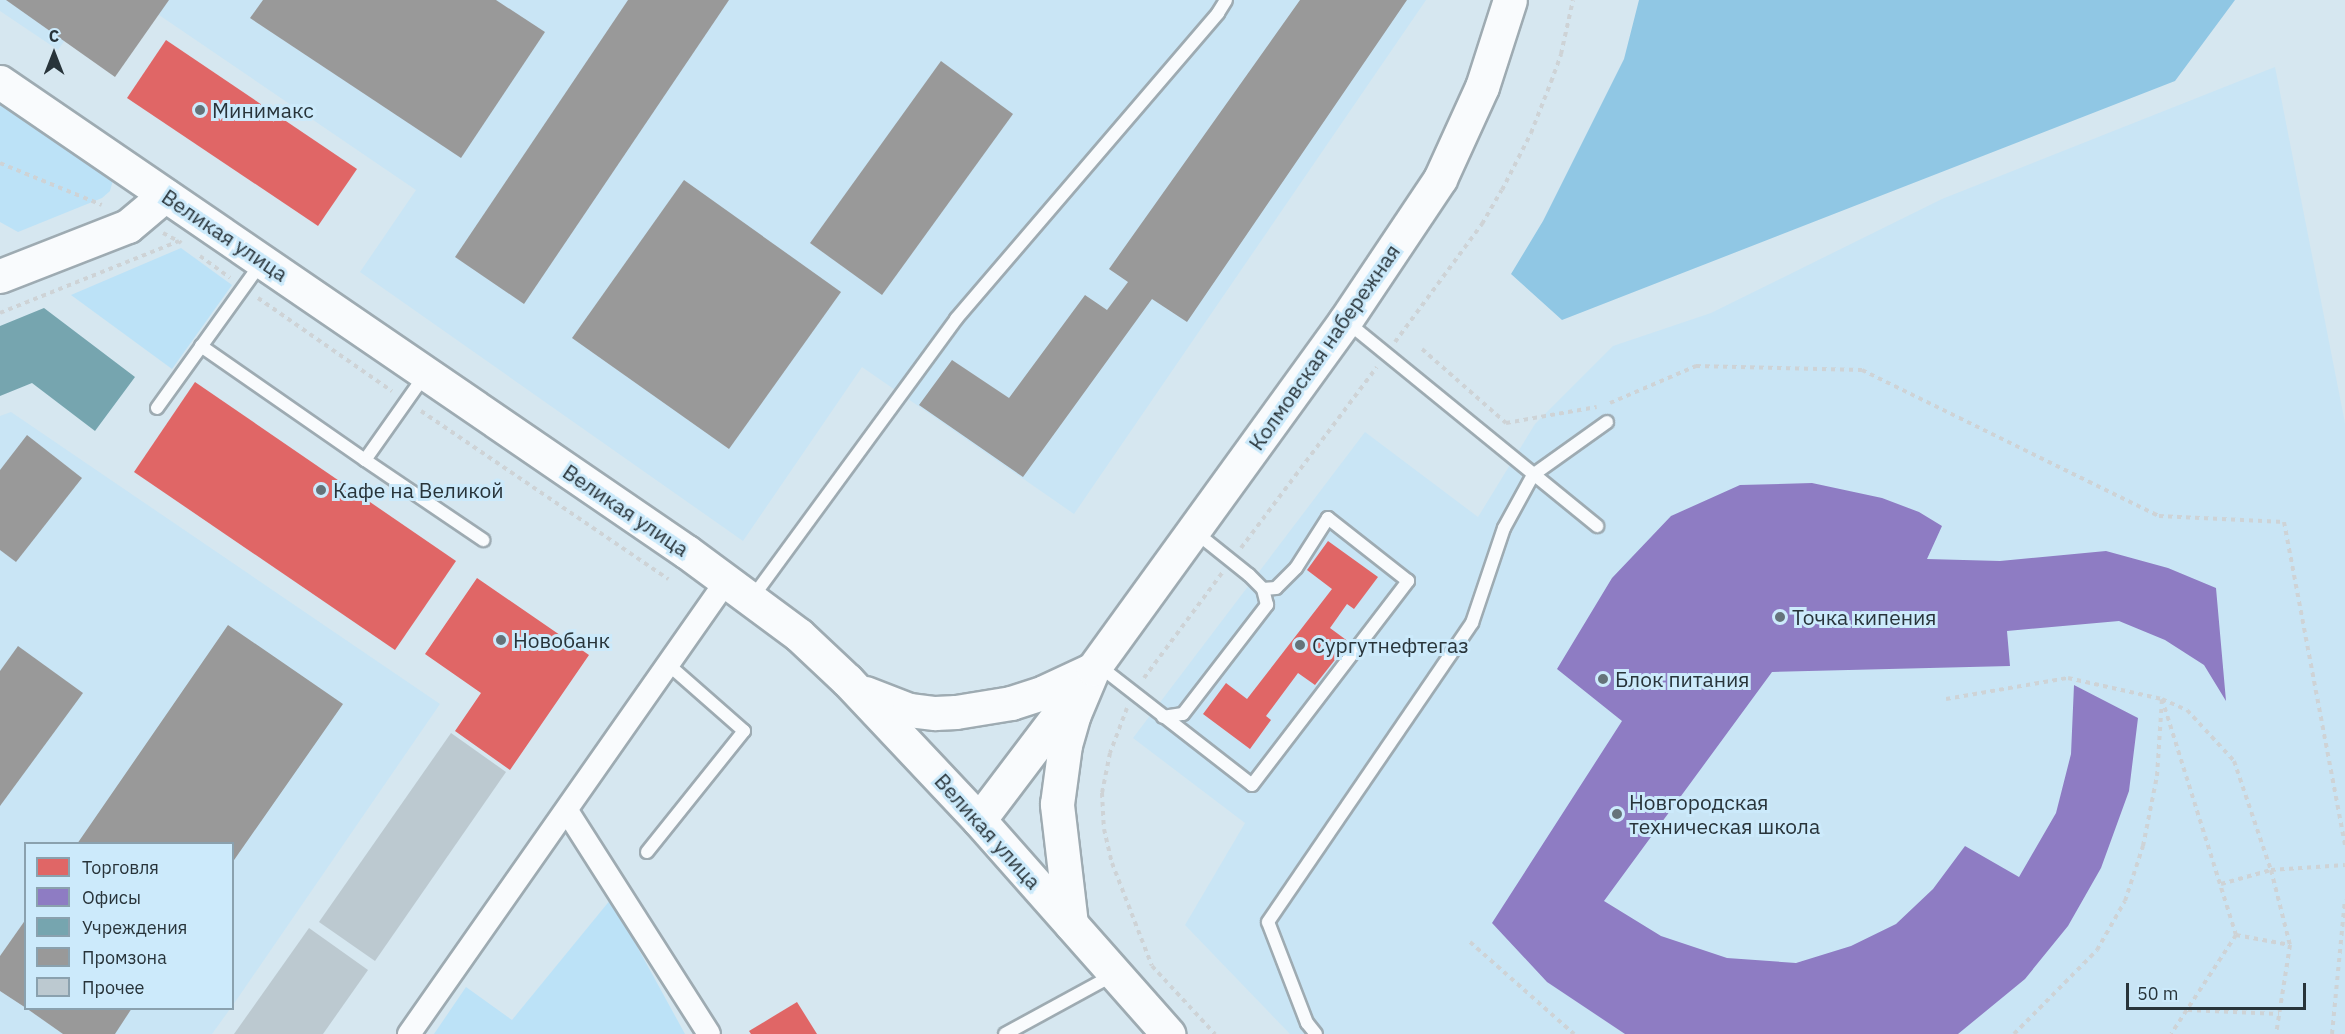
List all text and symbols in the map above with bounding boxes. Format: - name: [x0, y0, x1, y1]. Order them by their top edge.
- north arrow: [24, 24, 84, 84]
- text: С: [49, 26, 59, 46]
- place label: Минимакс: [212, 97, 314, 123]
- marker: Минимакс: [193, 103, 207, 117]
- street label: Великая улица: [157, 184, 293, 286]
- street label: Колмовская набережная: [1243, 239, 1405, 455]
- street label: Великая улица: [558, 459, 694, 561]
- place label: Кафе на Великой: [333, 477, 504, 503]
- marker: Кафе на Великой: [314, 483, 328, 497]
- place label: Точка кипения: [1792, 604, 1937, 630]
- marker: Точка кипения: [1773, 610, 1787, 624]
- place label: Новобанк: [513, 627, 610, 653]
- place label: Сургутнефтегаз: [1312, 632, 1469, 658]
- marker: Новобанк: [494, 633, 508, 647]
- marker: Сургутнефтегаз: [1293, 638, 1307, 652]
- place label: Блок питания: [1615, 666, 1750, 692]
- marker: Блок питания: [1596, 672, 1610, 686]
- street label: Великая улица: [930, 768, 1046, 894]
- place label: Новгородская техническая школа: [1629, 789, 1820, 839]
- marker: Новгородская техническая школа: [1610, 807, 1624, 821]
- legend: [24, 842, 234, 1010]
- text: Торговля: [82, 856, 159, 879]
- text: Офисы: [82, 886, 141, 909]
- text: Учреждения: [82, 916, 187, 939]
- text: Промзона: [82, 946, 167, 969]
- scale bar: [2129, 971, 2309, 1009]
- text: Прочее: [82, 976, 144, 999]
- text: 50 m: [2137, 982, 2179, 1005]

